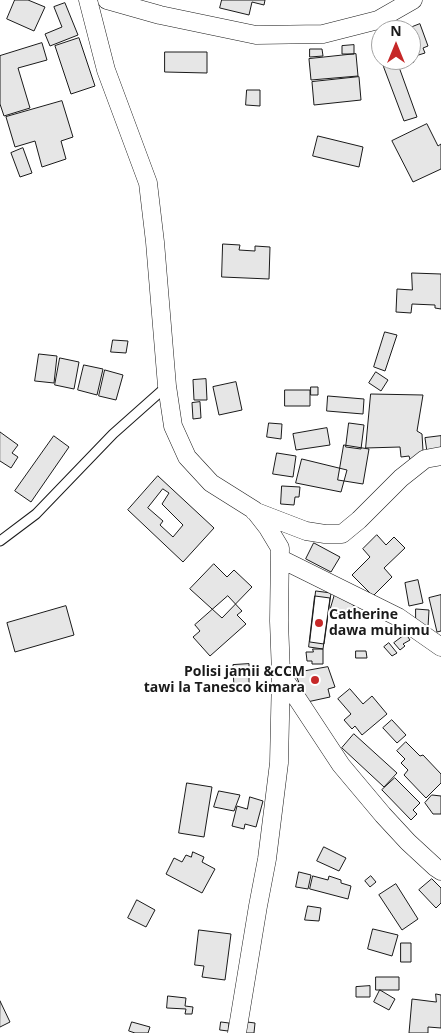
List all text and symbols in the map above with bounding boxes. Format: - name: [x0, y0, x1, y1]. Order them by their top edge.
- north arrow: [371, 20, 421, 70]
- text: N: [390, 21, 402, 40]
- place label: Catherine dawa muhimu: [329, 607, 430, 640]
- marker: Catherine dawa muhimu: [313, 617, 325, 629]
- place label: Polisi jamii &CCM tawi la Tanesco kimara: [144, 664, 305, 696]
- marker: Polisi jamii &CCM tawi la Tanesco kimara: [309, 674, 321, 686]

